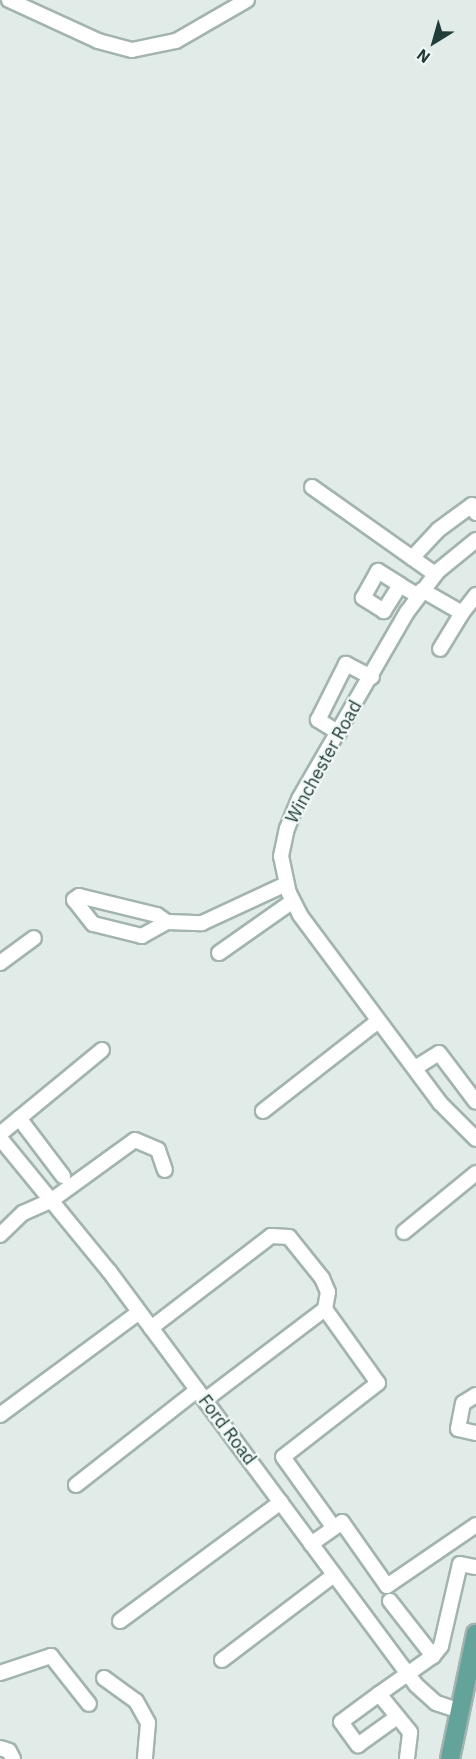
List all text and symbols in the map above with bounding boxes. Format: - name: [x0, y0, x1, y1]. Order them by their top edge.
- north arrow: [404, 12, 464, 72]
- text: N: [413, 45, 434, 68]
- street label: Winchester Road: [281, 697, 367, 827]
- street label: Ford Road: [194, 1391, 260, 1469]

